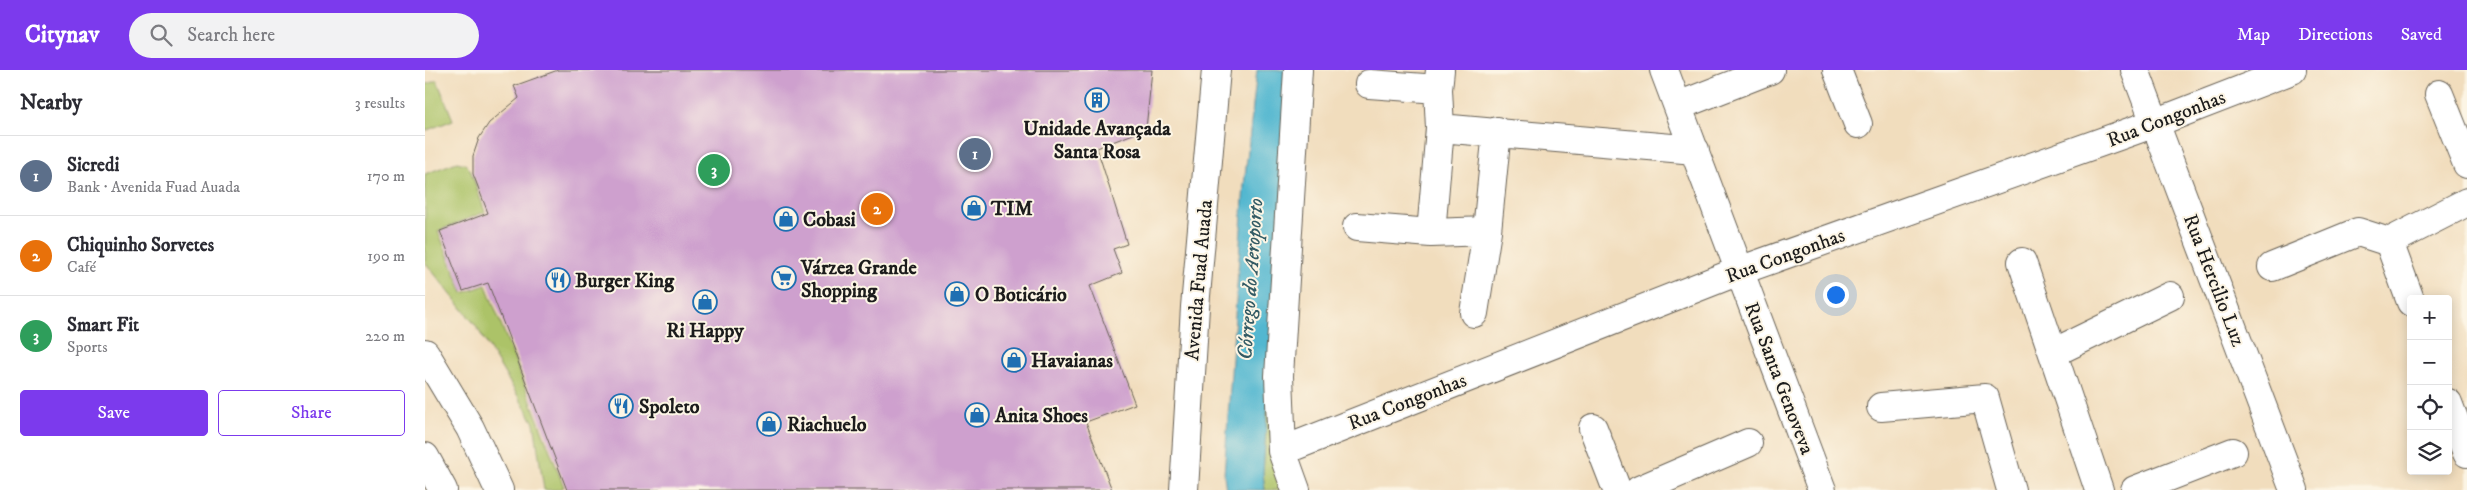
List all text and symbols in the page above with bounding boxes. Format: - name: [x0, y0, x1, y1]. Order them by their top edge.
- search box: [129, 13, 479, 58]
- text: Citynav: [25, 20, 99, 50]
- icon: search: [147, 21, 175, 49]
- text: Search here: [187, 24, 275, 47]
- text: Map: [2237, 24, 2270, 46]
- text: Directions: [2298, 24, 2373, 46]
- text: Saved: [2401, 24, 2442, 46]
- street label: Rua Congonhas: [2104, 85, 2230, 153]
- building icon: Unidade Avançada Santa Rosa: [1084, 87, 1110, 113]
- text: Nearby: [20, 90, 82, 116]
- text: 3 results: [355, 93, 405, 113]
- place label: Unidade Avançada Santa Rosa: [1023, 117, 1171, 165]
- pin: 1: [959, 135, 991, 173]
- pin: 3: [698, 151, 730, 189]
- text: Sicredi: [67, 154, 119, 177]
- text: 1: [33, 166, 39, 186]
- text: 170 m: [367, 166, 405, 186]
- text: Bank · Avenida Fuad Auada: [67, 177, 240, 197]
- pin: 2: [861, 190, 893, 228]
- shop icon: TIM: [961, 195, 987, 221]
- place label: TIM: [990, 197, 1033, 222]
- water label: Córrego do Aeroporto: [1232, 197, 1270, 361]
- street label: Avenida Fuad Auada: [1180, 198, 1219, 362]
- shop icon: Cobasi: [773, 206, 799, 232]
- place label: Cobasi: [803, 208, 856, 233]
- street label: Rua Hercilio Luz: [2177, 211, 2250, 350]
- street label: Rua Congonhas: [1723, 223, 1849, 289]
- text: Chiquinho Sorvetes: [67, 234, 214, 257]
- text: 2: [32, 246, 40, 266]
- text: 190 m: [367, 246, 405, 266]
- place label: Várzea Grande Shopping: [800, 256, 917, 304]
- text: Café: [67, 257, 96, 277]
- supermarket icon: Várzea Grande Shopping: [771, 265, 797, 291]
- restaurant icon: Burger King: [545, 267, 571, 293]
- place label: Burger King: [575, 269, 675, 294]
- shop icon: O Boticário: [944, 281, 970, 307]
- your location: [1823, 282, 1849, 308]
- place label: O Boticário: [975, 283, 1067, 308]
- shop icon: Ri Happy: [692, 289, 718, 315]
- map controls: [2407, 295, 2452, 475]
- button: +: [2407, 295, 2452, 340]
- street label: Rua Santa Genoveva: [1738, 299, 1819, 459]
- text: Smart Fit: [67, 314, 139, 337]
- place label: Ri Happy: [666, 319, 744, 344]
- text: 3: [33, 326, 39, 346]
- text: 220 m: [365, 326, 405, 346]
- text: Sports: [67, 337, 108, 357]
- button: −: [2407, 340, 2452, 385]
- shop icon: Havaianas: [1001, 347, 1027, 373]
- place label: Havaianas: [1031, 349, 1113, 374]
- street label: Rua Congonhas: [1345, 368, 1471, 436]
- button: locate: [2407, 385, 2452, 430]
- button: Save: [20, 390, 208, 436]
- button: Share: [218, 390, 405, 436]
- restaurant icon: Spoleto: [608, 393, 634, 419]
- place label: Spoleto: [639, 395, 700, 420]
- shop icon: Anita Shoes: [964, 402, 990, 428]
- place label: Anita Shoes: [994, 404, 1088, 429]
- shop icon: Riachuelo: [756, 411, 782, 437]
- place label: Riachuelo: [787, 413, 867, 438]
- button: layers: [2407, 430, 2452, 475]

